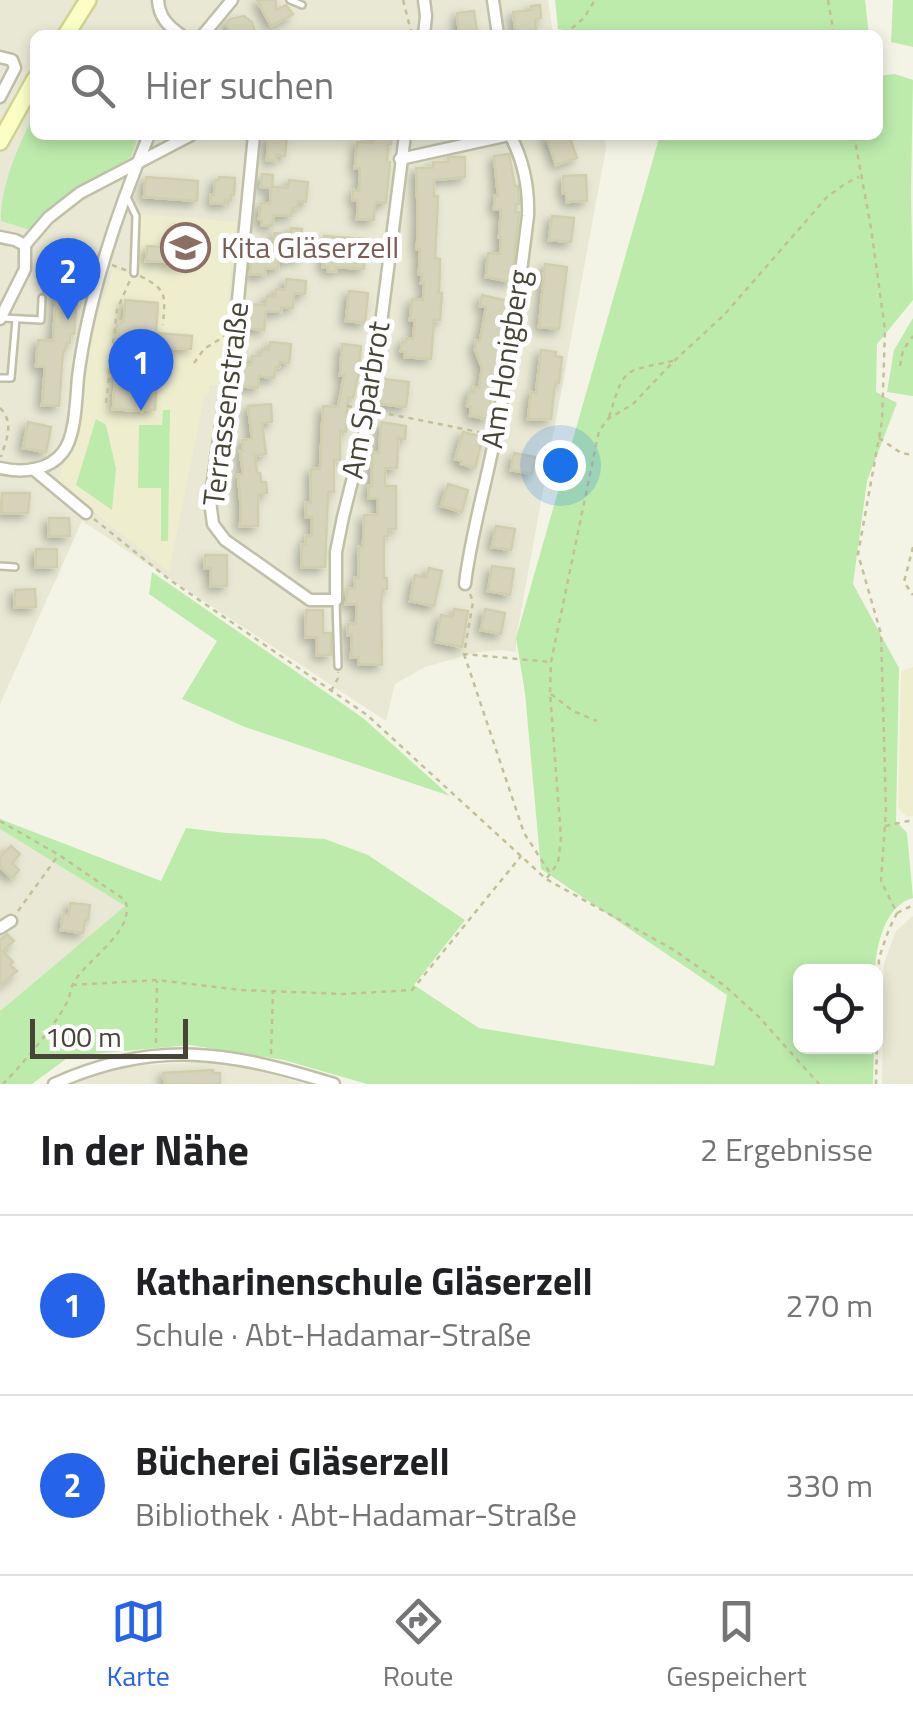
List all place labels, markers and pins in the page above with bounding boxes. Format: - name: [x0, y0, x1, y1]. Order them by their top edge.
- school or university icon: Kita Gläserzell: [160, 222, 212, 274]
- place label: Kita Gläserzell: [221, 224, 399, 270]
- pin: 2: [36, 238, 100, 320]
- pin: 1: [108, 328, 174, 411]

